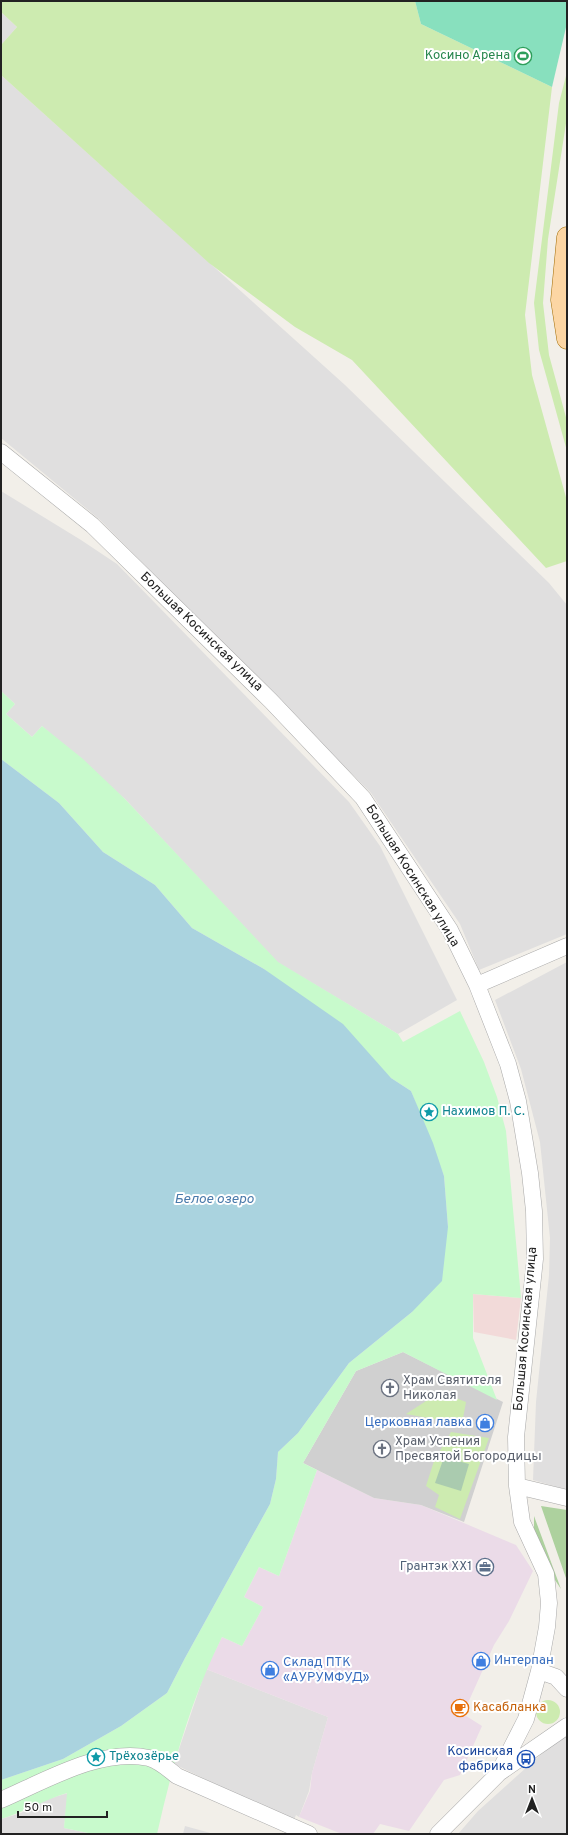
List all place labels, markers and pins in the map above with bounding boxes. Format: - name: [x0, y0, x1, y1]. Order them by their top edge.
- sports icon: Косино Арена: [513, 46, 533, 66]
- place label: Косино Арена: [425, 48, 510, 64]
- place icon: Нахимов П. С.: [419, 1102, 439, 1122]
- place label: Нахимов П. С.: [442, 1104, 525, 1120]
- place label: Храм Святителя Николая: [403, 1373, 502, 1404]
- church icon: Храм Святителя Николая: [380, 1378, 400, 1398]
- shop icon: Церковная лавка: [475, 1413, 495, 1433]
- place label: Церковная лавка: [365, 1415, 472, 1431]
- place label: Храм Успения Пресвятой Богородицы: [395, 1434, 542, 1465]
- church icon: Храм Успения Пресвятой Богородицы: [372, 1439, 392, 1459]
- office icon: Грантэк ХХ1: [475, 1557, 495, 1577]
- place label: Грантэк ХХ1: [400, 1559, 472, 1575]
- shop icon: Интерпан: [471, 1651, 491, 1671]
- place label: Интерпан: [494, 1653, 554, 1669]
- place label: Склад ПТК «АУРУМФУД»: [283, 1655, 370, 1686]
- shop icon: Склад ПТК «АУРУМФУД»: [260, 1660, 280, 1680]
- cafe icon: Касабланка: [450, 1698, 470, 1718]
- place label: Касабланка: [473, 1700, 546, 1716]
- place label: Косинская фабрика: [447, 1744, 513, 1775]
- place icon: Трёхозёрье: [86, 1747, 106, 1767]
- place label: Трёхозёрье: [109, 1749, 179, 1765]
- bus stop icon: Косинская фабрика: [516, 1749, 536, 1769]

